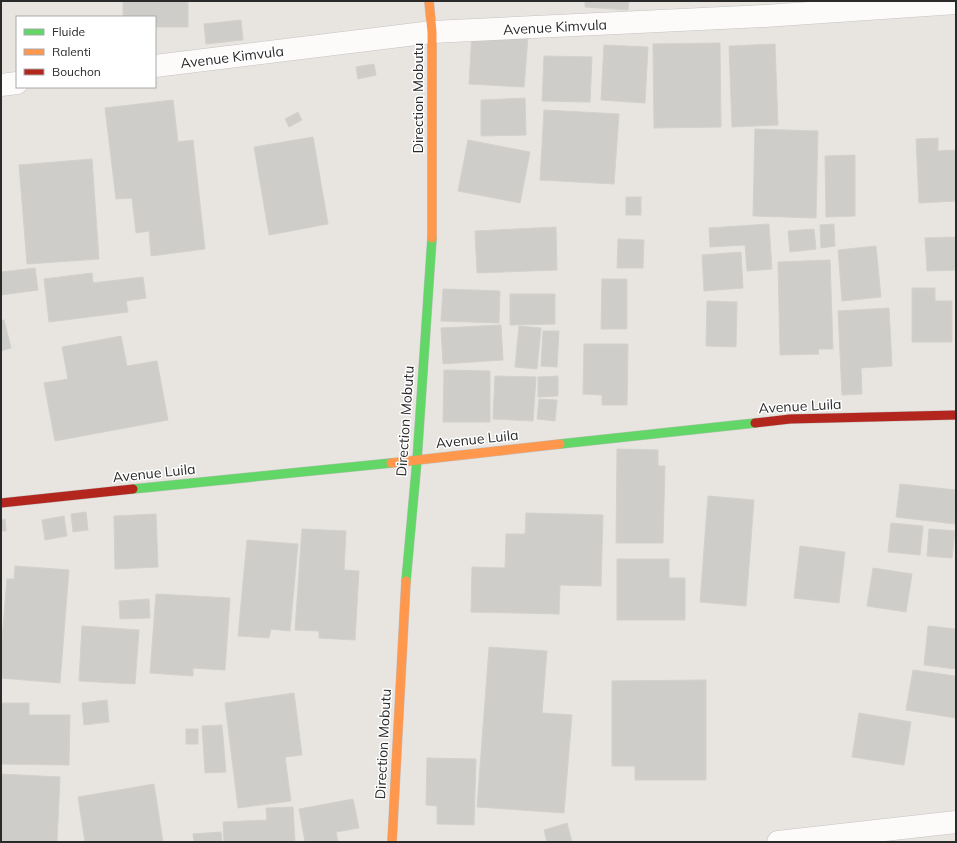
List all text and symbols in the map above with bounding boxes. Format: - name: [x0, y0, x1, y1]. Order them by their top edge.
- street label: Avenue Kimvula: [503, 15, 607, 39]
- legend: [16, 16, 156, 88]
- text: Fluide: [52, 24, 85, 39]
- street label: Avenue Kimvula: [179, 42, 285, 72]
- street label: Direction Mobutu: [409, 43, 427, 153]
- text: Ralenti: [52, 44, 91, 59]
- text: Bouchon: [52, 64, 101, 79]
- street label: Direction Mobutu: [392, 365, 418, 477]
- street label: Avenue Luila: [758, 395, 842, 417]
- street label: Avenue Luila: [435, 426, 519, 452]
- street label: Avenue Luila: [112, 460, 196, 486]
- street label: Direction Mobutu: [371, 688, 395, 800]

